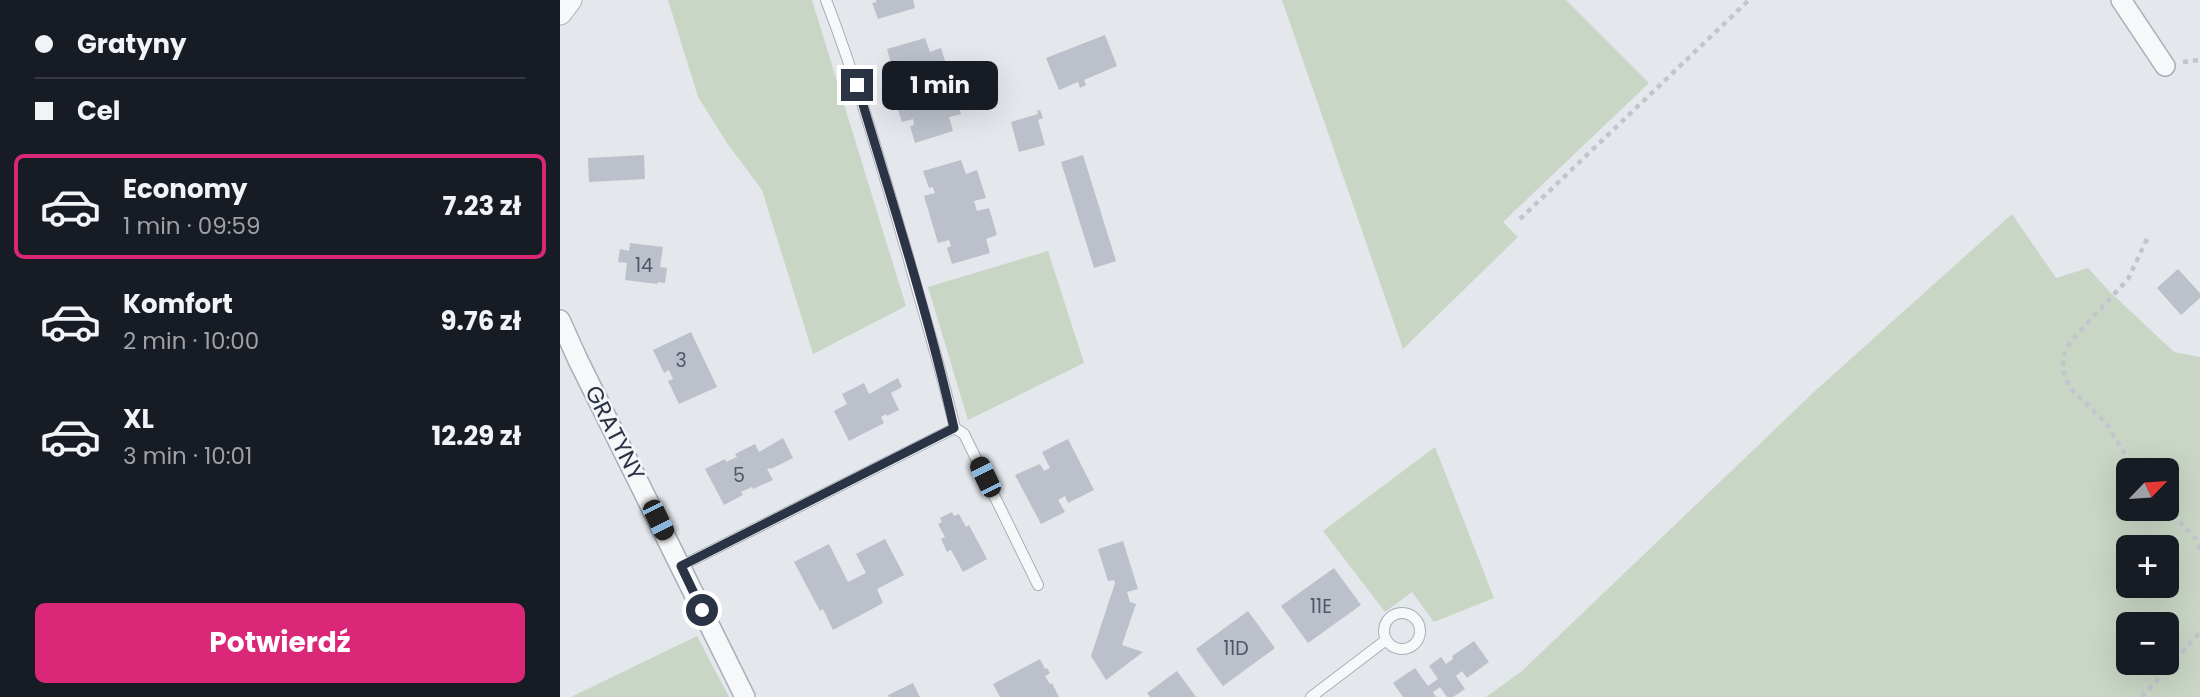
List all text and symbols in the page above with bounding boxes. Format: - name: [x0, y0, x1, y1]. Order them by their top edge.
- text: Gratyny: [77, 26, 187, 62]
- callout: 1 min: [882, 60, 997, 110]
- route end: [841, 69, 873, 101]
- text: 1 min: [910, 69, 970, 101]
- text: Cel: [77, 93, 121, 129]
- text: Economy: [123, 171, 247, 207]
- icon: car: [39, 175, 102, 238]
- text: 7.23 zł: [442, 188, 521, 224]
- text: 1 min · 09:59: [123, 210, 261, 242]
- house number: 14: [635, 252, 653, 279]
- text: Komfort: [123, 286, 233, 322]
- icon: car: [39, 290, 102, 353]
- text: 9.76 zł: [440, 303, 521, 339]
- text: 2 min · 10:00: [123, 325, 259, 357]
- house number: 3: [675, 347, 687, 374]
- street label: GRATYNY: [577, 380, 653, 486]
- text: XL: [123, 401, 154, 437]
- icon: car: [39, 405, 102, 468]
- text: 12.29 zł: [431, 418, 521, 454]
- text: 3 min · 10:01: [123, 440, 252, 472]
- car: [967, 454, 1004, 500]
- north arrow: [2116, 458, 2179, 522]
- map controls: [2116, 458, 2179, 675]
- house number: 5: [733, 462, 745, 489]
- car: [640, 497, 677, 543]
- button: +: [2116, 535, 2179, 598]
- house number: 11E: [1310, 593, 1332, 620]
- route start: [686, 594, 718, 626]
- button: Potwierdź: [35, 603, 525, 683]
- button: −: [2116, 612, 2179, 675]
- house number: 11D: [1223, 635, 1249, 662]

